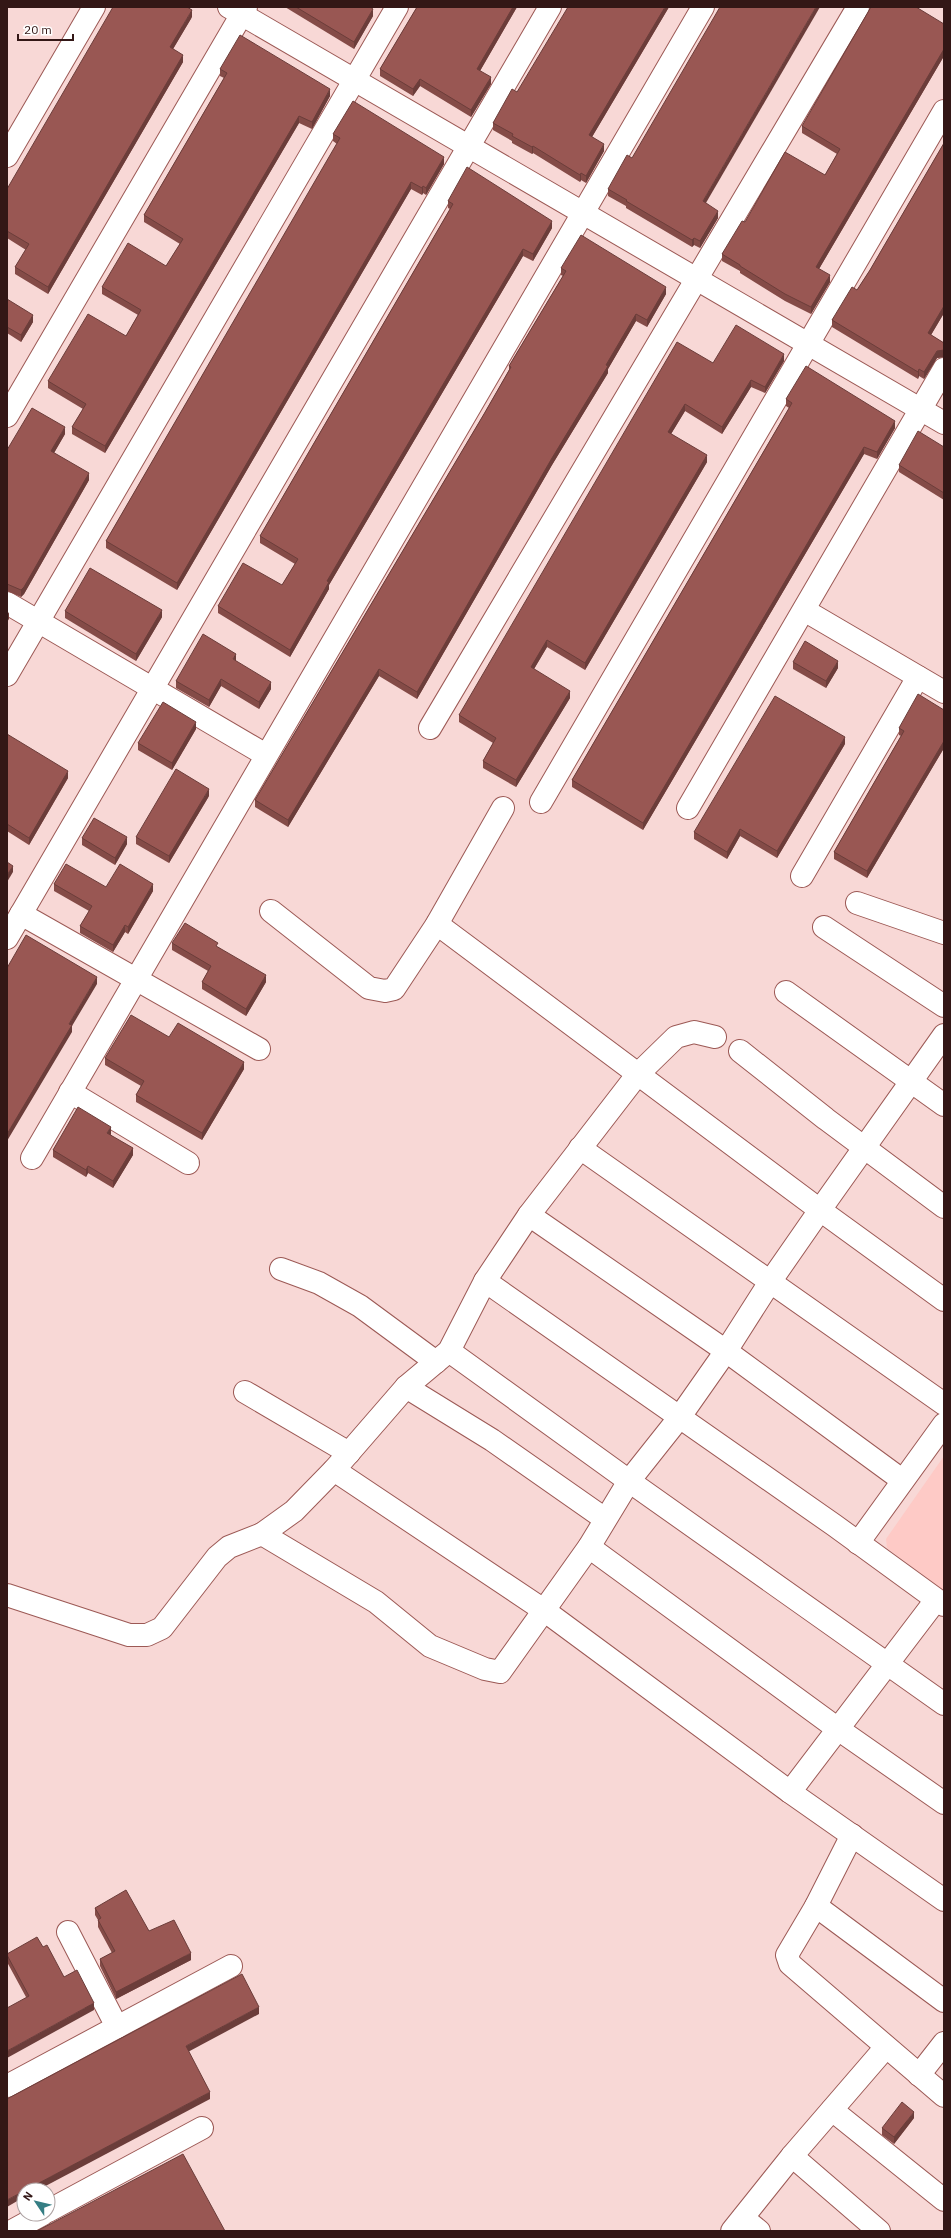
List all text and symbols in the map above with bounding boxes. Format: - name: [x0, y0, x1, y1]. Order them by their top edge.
- scale bar: [18, 16, 73, 42]
- text: 20 m: [24, 22, 52, 37]
- north arrow: [16, 2182, 56, 2222]
- text: N: [20, 2189, 36, 2204]

